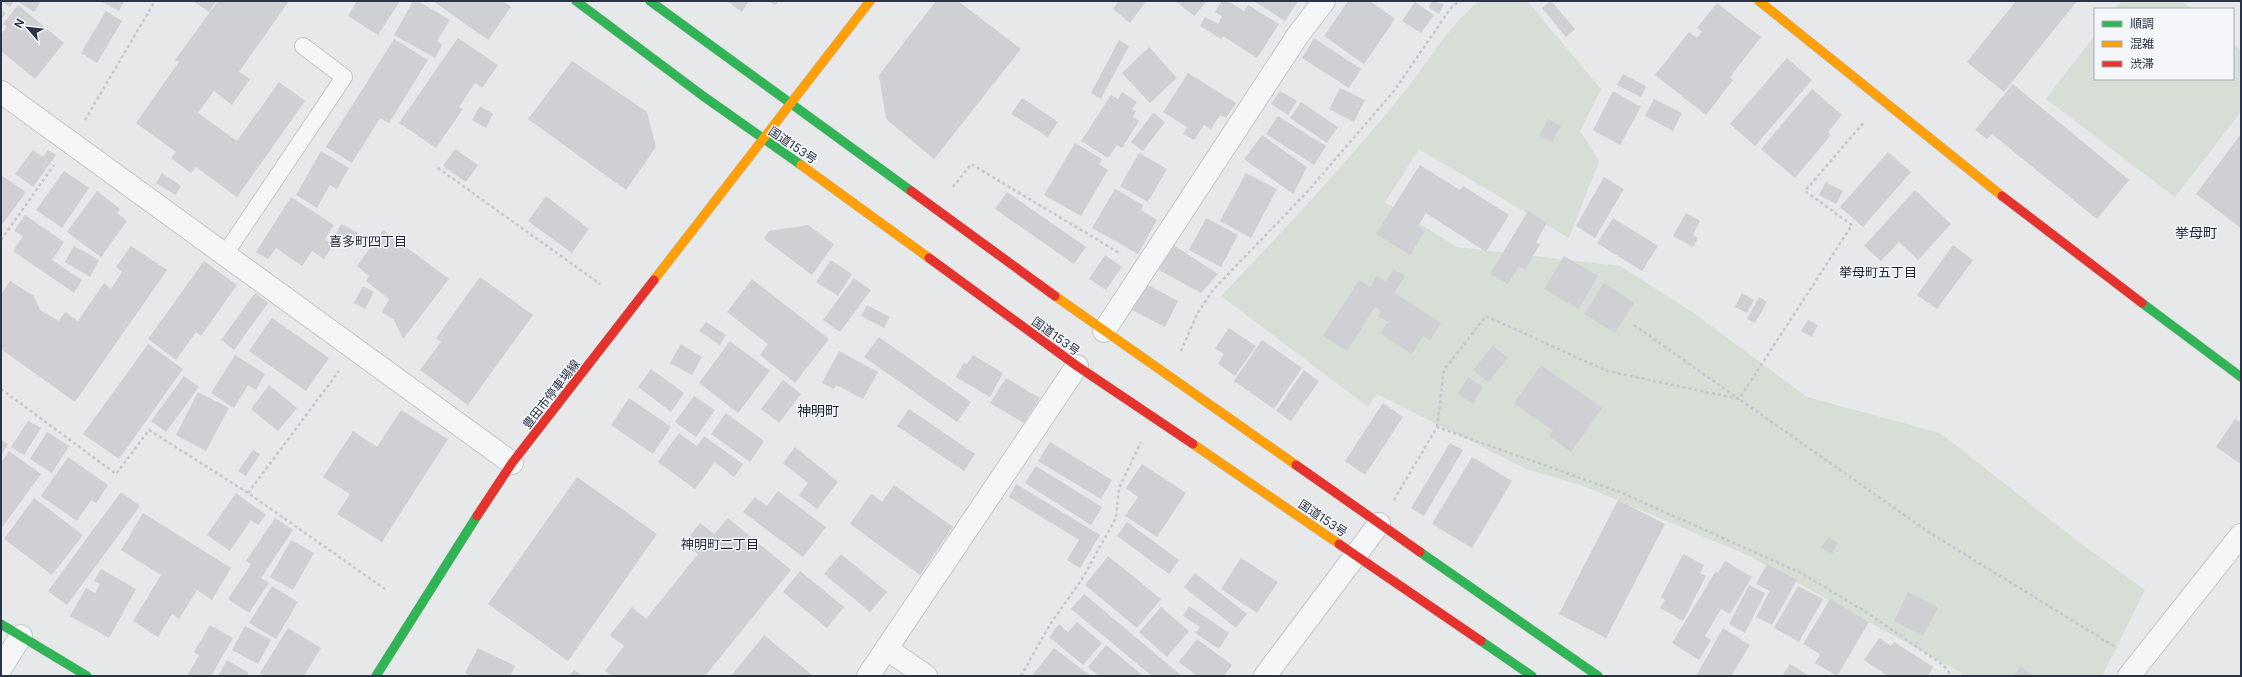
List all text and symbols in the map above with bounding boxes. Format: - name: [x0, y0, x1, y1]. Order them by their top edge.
- north arrow: [8, 8, 48, 48]
- legend: [2094, 8, 2234, 80]
- text: N: [11, 16, 27, 30]
- text: 順調: [2130, 16, 2154, 31]
- text: 混雑: [2130, 36, 2154, 51]
- text: 渋滞: [2130, 56, 2154, 71]
- street label: 国道153号: [766, 123, 820, 167]
- district label: 挙母町: [2175, 224, 2217, 241]
- district label: 喜多町四丁目: [329, 233, 407, 249]
- district label: 挙母町五丁目: [1839, 264, 1917, 280]
- street label: 国道153号: [1029, 314, 1083, 358]
- street label: 豊田市停車場線: [519, 356, 583, 432]
- district label: 神明町: [797, 402, 839, 419]
- street label: 国道153号: [1296, 496, 1350, 540]
- district label: 神明町二丁目: [681, 536, 759, 552]

